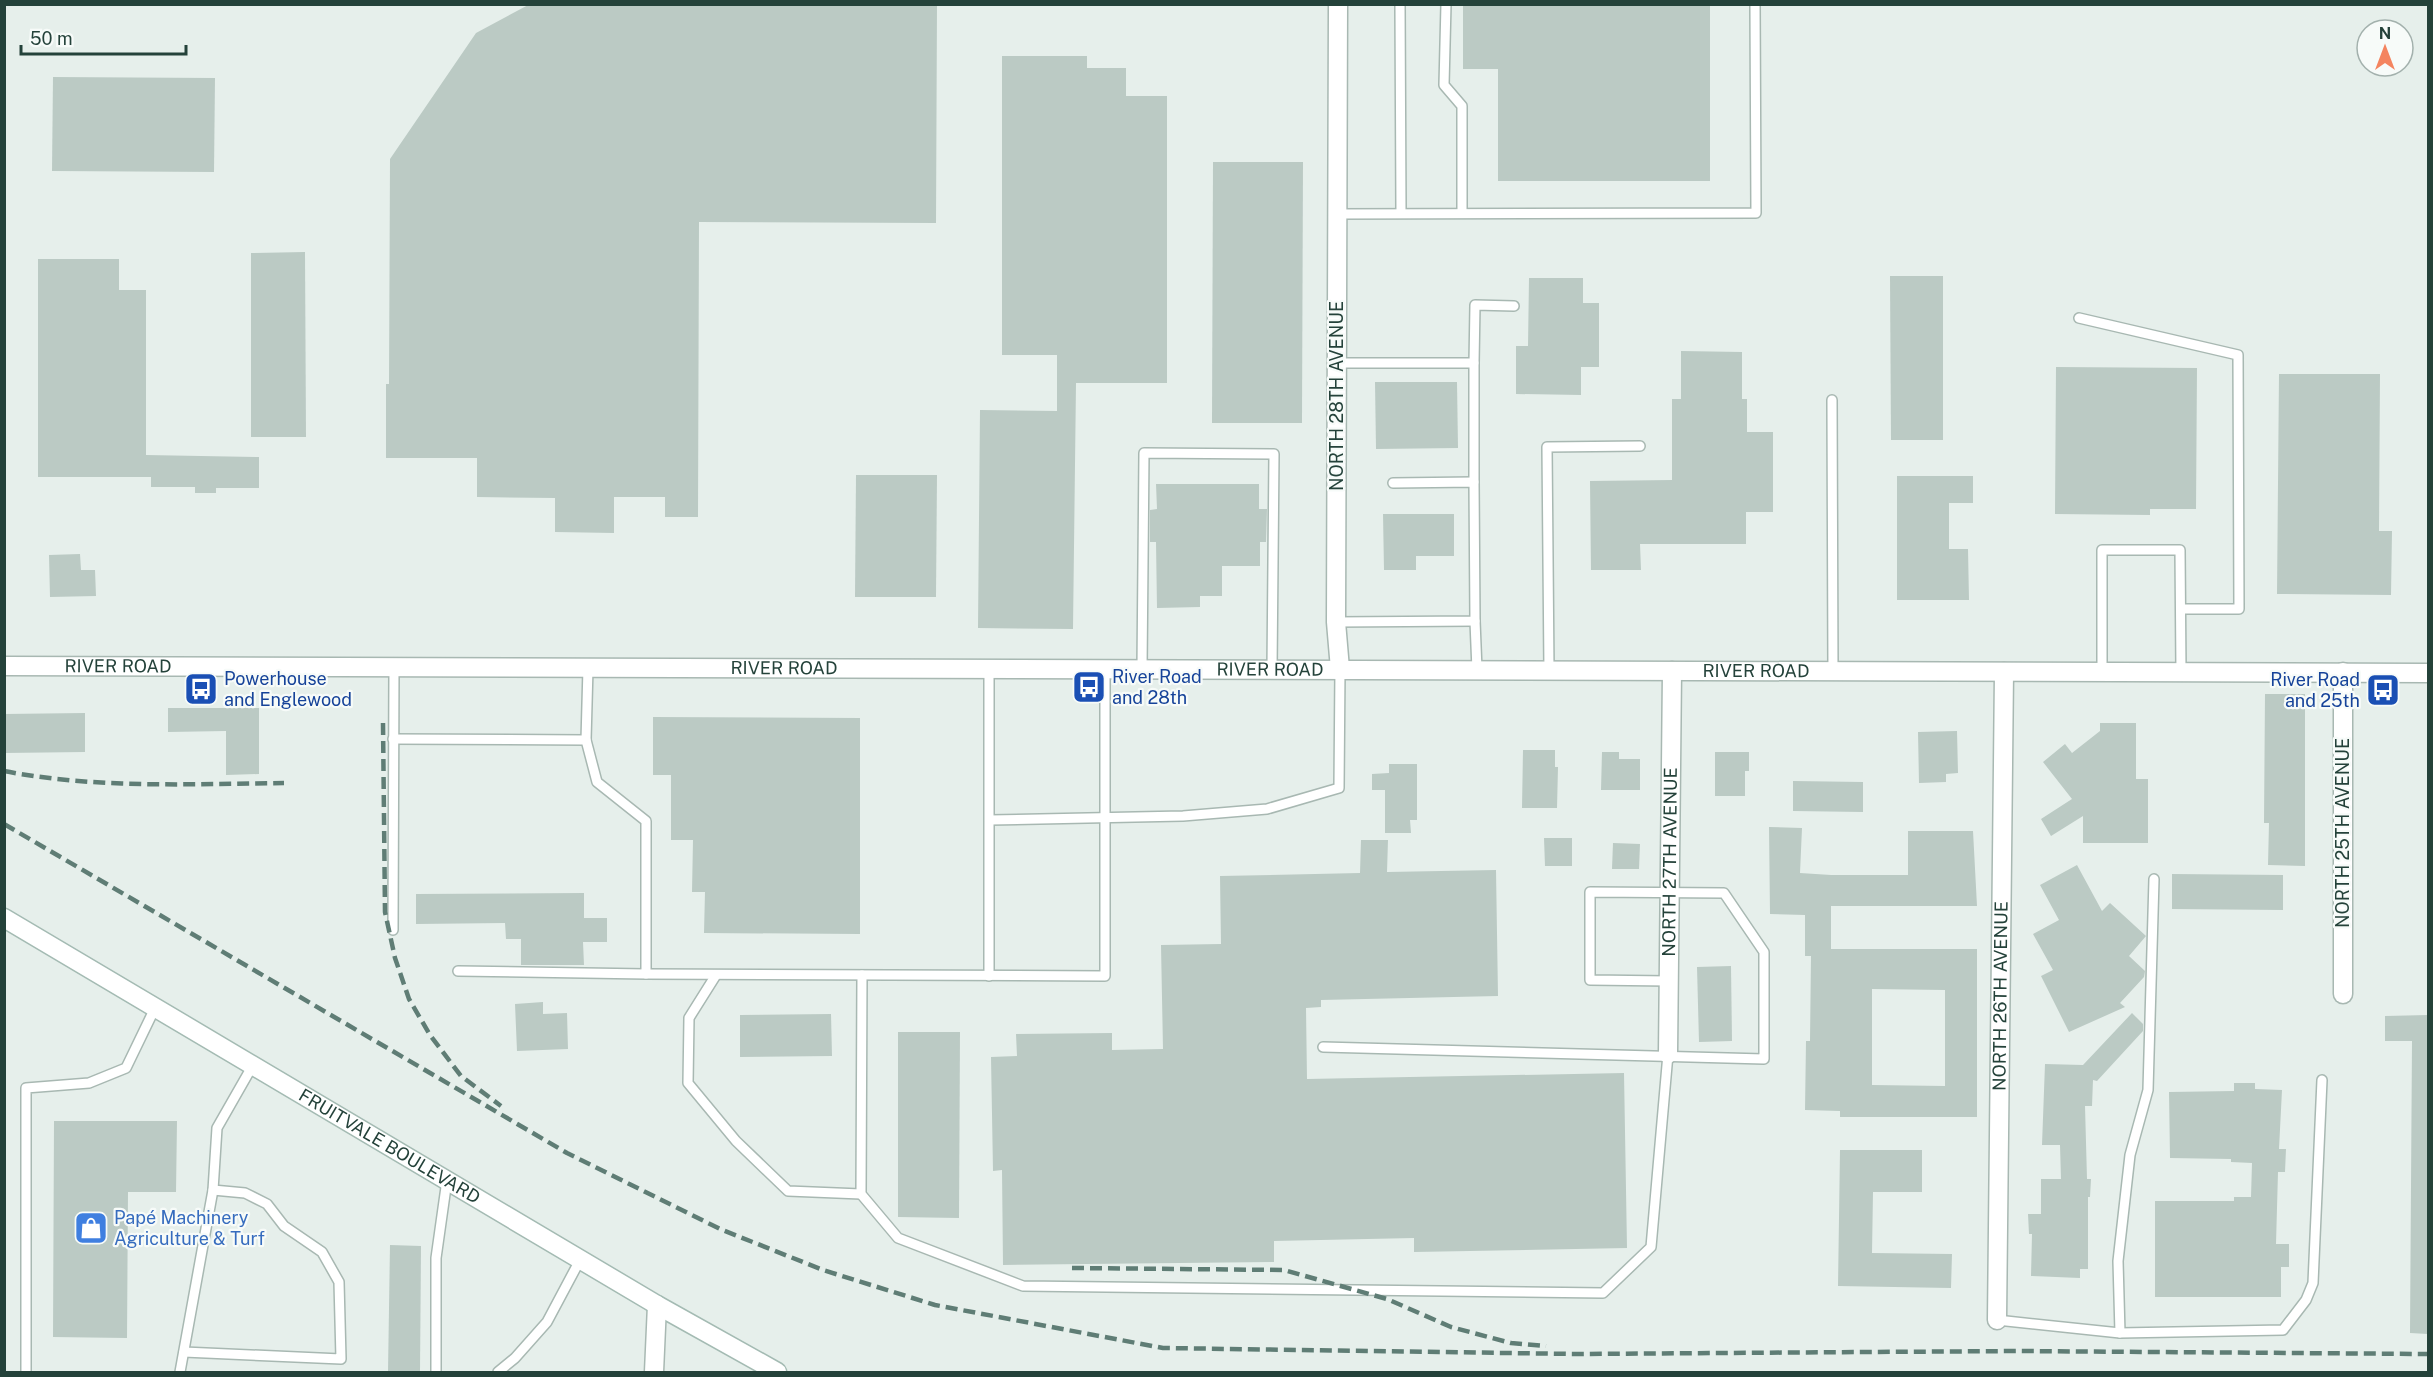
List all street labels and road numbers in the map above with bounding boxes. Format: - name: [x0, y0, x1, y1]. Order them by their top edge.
- street label: NORTH 28TH AVENUE: [1326, 301, 1347, 491]
- street label: RIVER ROAD: [64, 655, 172, 676]
- street label: RIVER ROAD: [730, 657, 838, 678]
- street label: RIVER ROAD: [1216, 659, 1324, 680]
- street label: RIVER ROAD: [1702, 660, 1810, 681]
- street label: NORTH 25TH AVENUE: [2332, 738, 2353, 928]
- street label: NORTH 27TH AVENUE: [1658, 767, 1681, 957]
- street label: NORTH 26TH AVENUE: [1988, 901, 2012, 1091]
- street label: FRUITVALE BOULEVARD: [295, 1084, 484, 1208]

